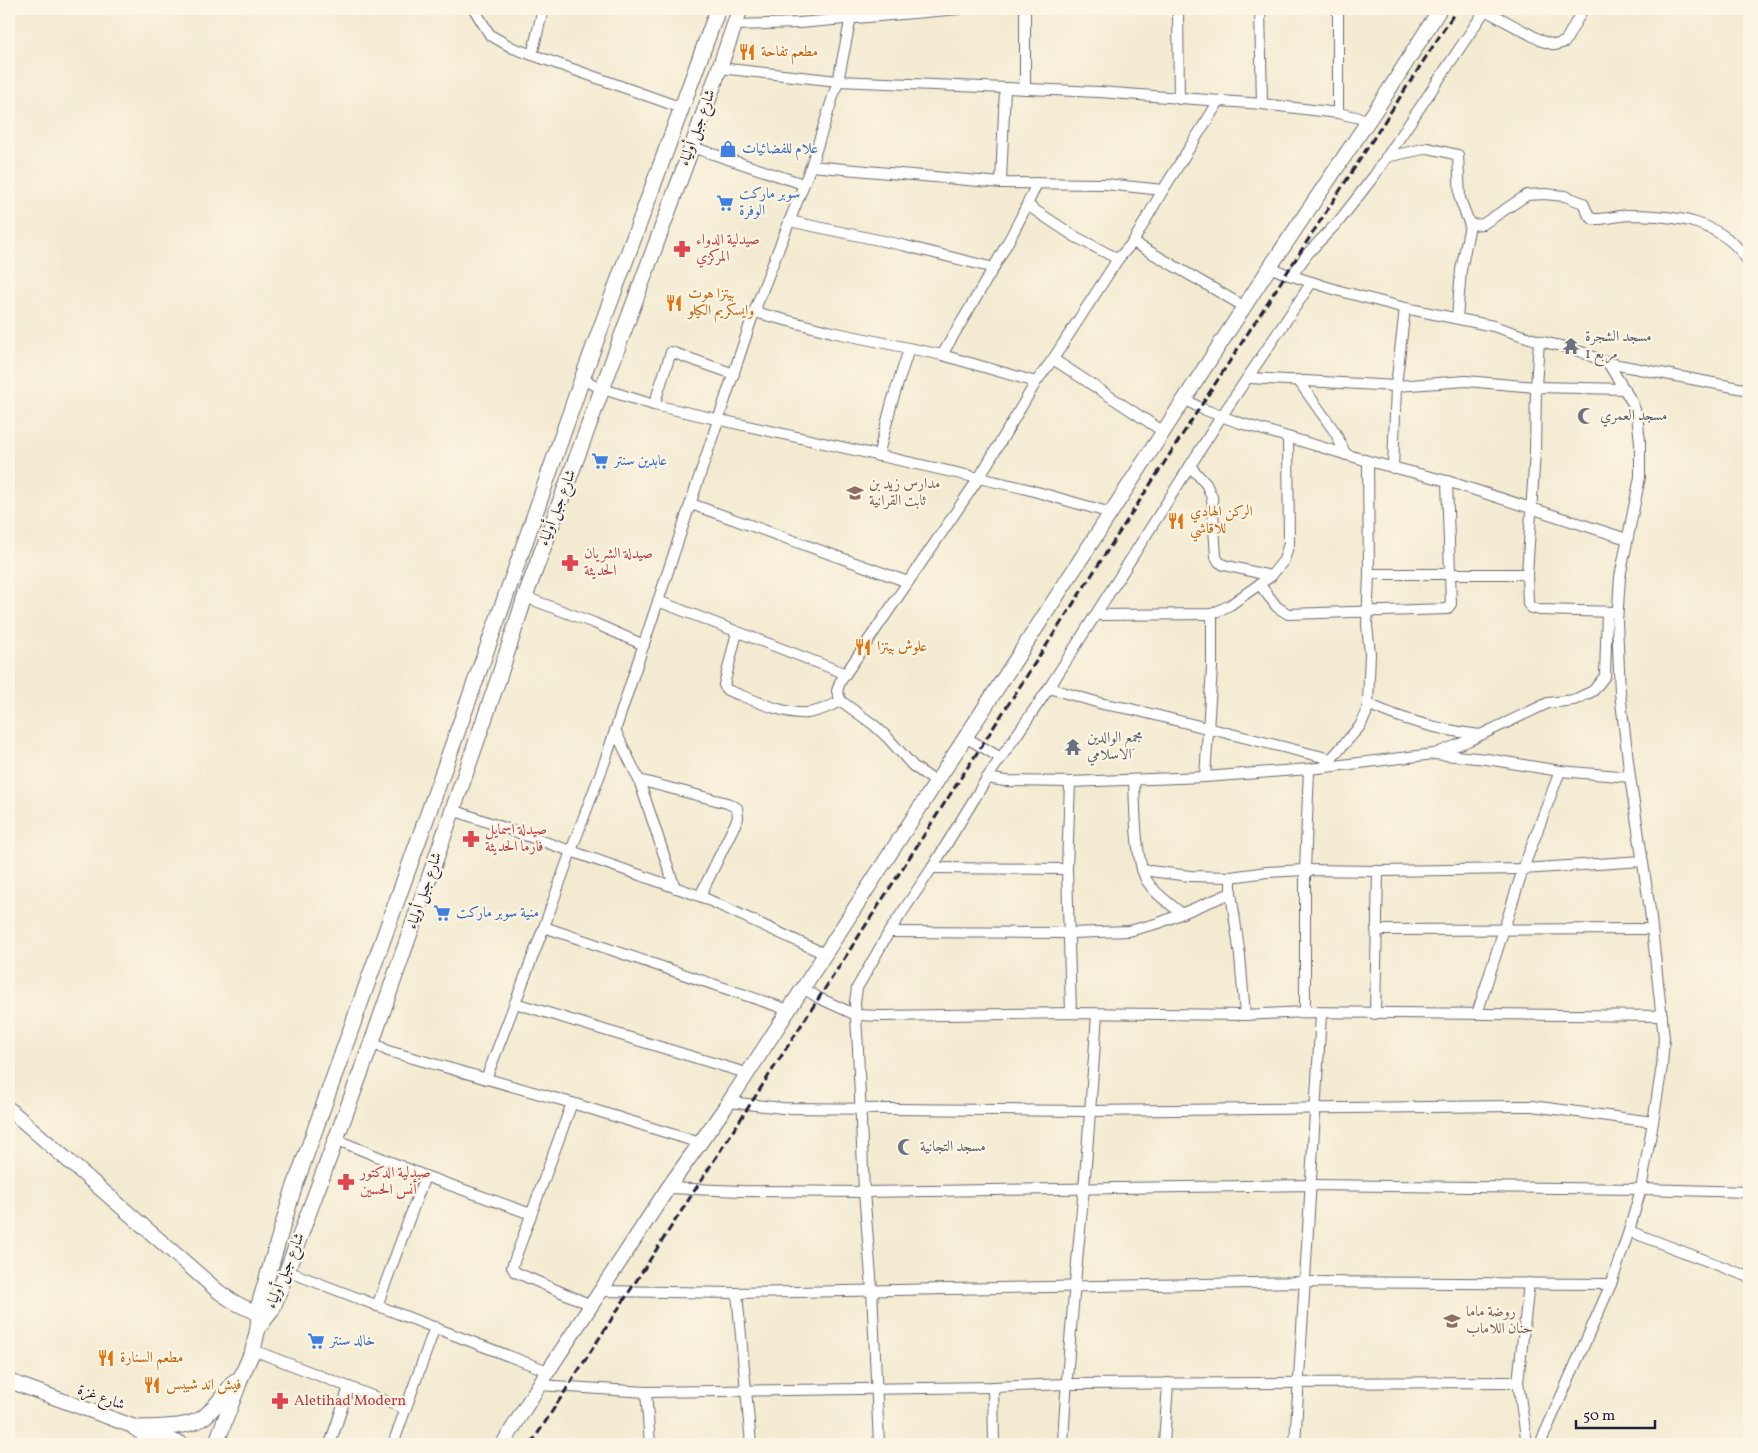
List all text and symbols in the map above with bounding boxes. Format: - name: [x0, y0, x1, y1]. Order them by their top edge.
- restaurant icon: مطعم تفاحة: [737, 42, 757, 62]
- place label: مطعم تفاحة: [761, 42, 818, 65]
- street label: شارع جبل أولياء: [673, 86, 723, 170]
- shop icon: علام للفضائيات: [718, 139, 738, 159]
- place label: علام للفضائيات: [742, 139, 818, 161]
- place label: سوبر ماركت الوفرة: [739, 184, 800, 222]
- supermarket icon: سوبر ماركت الوفرة: [715, 193, 735, 213]
- place label: صيدلية الدواء المركزي: [696, 230, 760, 268]
- pharmacy icon: صيدلية الدواء المركزي: [672, 239, 692, 259]
- place label: بيتزا هوت وايسكريم الكيلو: [686, 284, 754, 323]
- restaurant icon: بيتزا هوت وايسكريم الكيلو: [664, 293, 684, 313]
- place label: مسجد الشجرة مربع 1: [1585, 327, 1652, 367]
- temple icon: مسجد الشجرة مربع 1: [1561, 336, 1581, 356]
- mosque icon: مسجد العمري: [1576, 406, 1596, 426]
- place label: مسجد العمري: [1600, 406, 1667, 427]
- supermarket icon: عابدين سنتر: [590, 451, 610, 471]
- place label: عابدين سنتر: [612, 451, 667, 472]
- street label: شارع جبل أولياء: [532, 466, 583, 550]
- place label: مدارس زيد بن ثابت القرانية: [869, 474, 940, 512]
- school or university icon: مدارس زيد بن ثابت القرانية: [845, 483, 865, 503]
- place label: الركن الهادي للاقاشي: [1190, 502, 1253, 542]
- restaurant icon: الركن الهادي للاقاشي: [1166, 511, 1186, 531]
- place label: صيدلة الشريان الحديثة: [584, 544, 653, 582]
- pharmacy icon: صيدلة الشريان الحديثة: [560, 553, 580, 573]
- restaurant icon: علوش بيتزا: [853, 637, 873, 657]
- place label: علوش بيتزا: [877, 637, 927, 658]
- place label: مجمع الوالدين الاسلامي: [1087, 728, 1143, 766]
- temple icon: مجمع الوالدين الاسلامي: [1063, 737, 1083, 757]
- place label: صيدلة اسمايل فارما الحديثة: [485, 820, 547, 858]
- pharmacy icon: صيدلة اسمايل فارما الحديثة: [461, 829, 481, 849]
- street label: شارع جبل أولياء: [400, 849, 449, 933]
- supermarket icon: منية سوبر ماركت: [432, 903, 452, 923]
- place label: منية سوبر ماركت: [456, 903, 539, 924]
- mosque icon: مسجد التجانية: [896, 1137, 916, 1157]
- place label: مسجد التجانية: [920, 1137, 986, 1158]
- place label: صيدلية الدكتور أنس الحسين: [358, 1163, 431, 1201]
- pharmacy icon: صيدلية الدكتور أنس الحسين: [336, 1172, 356, 1192]
- street label: شارع جبل أولياء: [259, 1229, 312, 1312]
- place label: روضة ماما حنان اللاماب: [1466, 1302, 1533, 1340]
- school or university icon: روضة ماما حنان اللاماب: [1442, 1311, 1462, 1331]
- supermarket icon: خالد سنتر: [306, 1331, 326, 1351]
- place label: خالد سنتر: [328, 1331, 375, 1352]
- restaurant icon: مطعم السنارة: [96, 1348, 116, 1368]
- place label: مطعم السنارة: [120, 1348, 183, 1371]
- restaurant icon: فيش اند شيبس: [142, 1375, 162, 1395]
- place label: فيش اند شيبس: [166, 1375, 241, 1396]
- street label: شارع غزة: [74, 1380, 128, 1417]
- pharmacy icon: Aletihad Modern: [270, 1391, 290, 1411]
- place label: Aletihad Modern: [294, 1391, 406, 1412]
- scale bar: [1576, 1398, 1654, 1430]
- text: 50 m: [1583, 1406, 1615, 1427]

